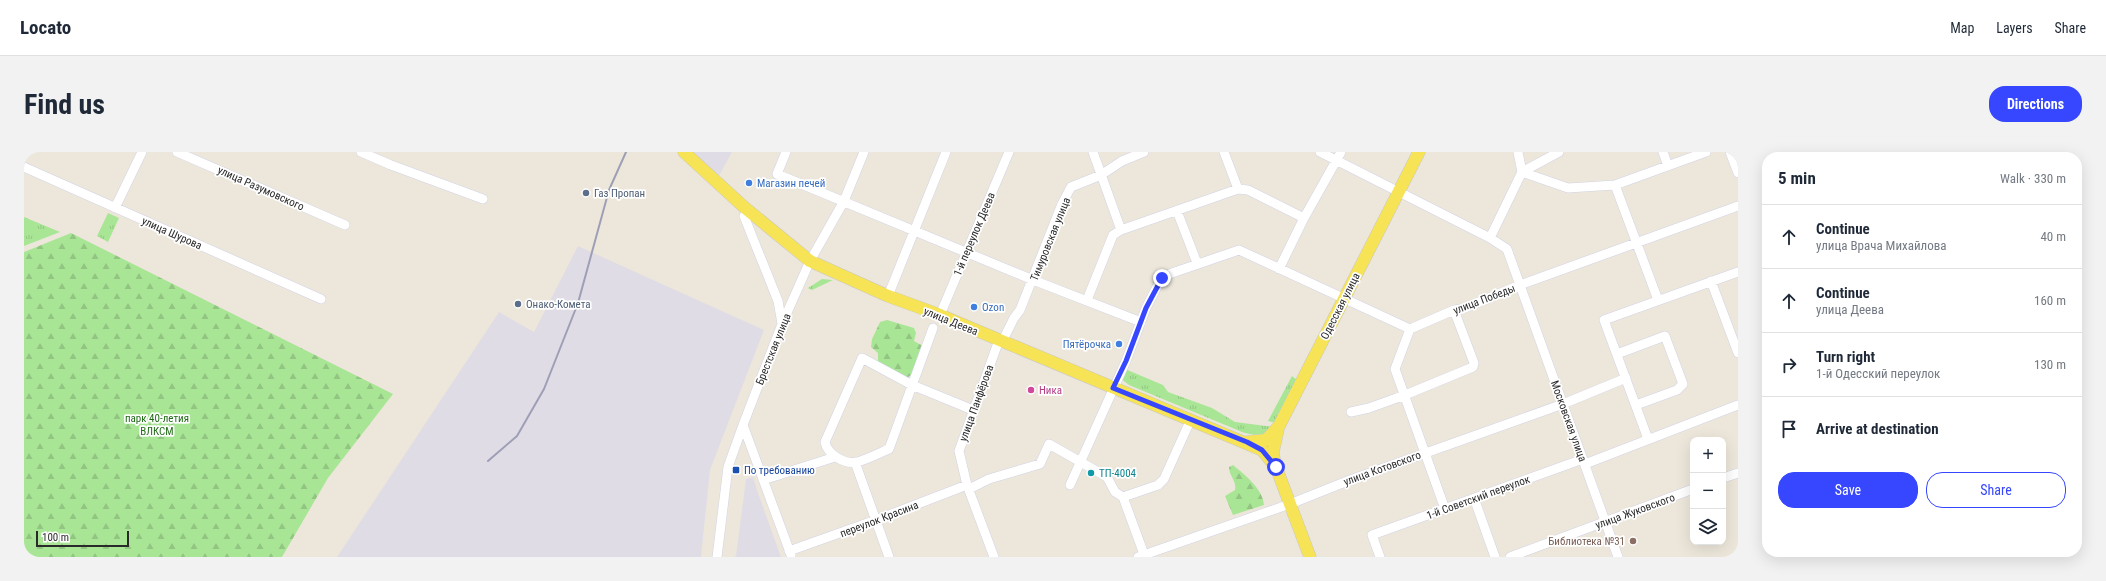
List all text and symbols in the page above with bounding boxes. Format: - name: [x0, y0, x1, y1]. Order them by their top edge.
- text: Locato: [20, 16, 71, 39]
- text: Map: [1950, 20, 1974, 36]
- text: Layers: [1996, 20, 2033, 36]
- text: Share: [2055, 20, 2086, 36]
- button: Directions: [1989, 86, 2082, 122]
- text: Find us: [24, 88, 105, 121]
- street label: улица Разумовского: [215, 164, 307, 214]
- text: 5 min: [1778, 168, 1816, 188]
- text: Walk · 330 m: [2000, 171, 2066, 186]
- place label: Магазин печей: [757, 177, 825, 190]
- marker: Магазин печей: [744, 178, 754, 188]
- place label: Газ Пропан: [594, 187, 645, 200]
- marker: Газ Пропан: [581, 188, 591, 198]
- street label: 1-й переулок Деева: [951, 191, 998, 278]
- street label: Тимуровская улица: [1028, 195, 1073, 283]
- street label: улица Шурова: [140, 214, 204, 252]
- text: Continue: [1816, 220, 1870, 238]
- icon: ahead: [1778, 226, 1800, 248]
- text: 40 m: [2040, 229, 2066, 244]
- text: улица Врача Михайлова: [1816, 238, 1947, 253]
- route end: [1153, 269, 1171, 287]
- street label: Одесская улица: [1318, 271, 1363, 342]
- street label: улица Победы: [1451, 282, 1517, 317]
- text: Continue: [1816, 284, 1870, 302]
- icon: ahead: [1778, 290, 1800, 312]
- text: 160 m: [2034, 293, 2066, 308]
- place label: Онако-Комета: [526, 298, 591, 311]
- marker: Онако-Комета: [513, 299, 523, 309]
- place label: Ozon: [982, 301, 1004, 314]
- marker: Ozon: [969, 302, 979, 312]
- text: улица Деева: [1816, 302, 1884, 317]
- street label: улица Деева: [922, 305, 980, 338]
- street label: Брестская улица: [753, 311, 794, 387]
- place label: Пятёрочка: [1063, 338, 1111, 351]
- marker: Пятёрочка: [1114, 339, 1124, 349]
- text: Turn right: [1816, 348, 1875, 366]
- icon: right: [1778, 354, 1800, 376]
- text: 130 m: [2034, 357, 2066, 372]
- street label: улица Панфёрова: [957, 363, 996, 443]
- text: 1-й Одесский переулок: [1816, 366, 1940, 381]
- street label: Московская улица: [1548, 379, 1589, 463]
- place label: Ника: [1039, 384, 1062, 397]
- marker: Ника: [1026, 385, 1036, 395]
- park label: парк 40-летия ВЛКСМ: [125, 412, 189, 438]
- icon: arrive: [1778, 418, 1800, 440]
- text: Arrive at destination: [1816, 420, 1939, 438]
- map controls: [1690, 437, 1726, 545]
- button: +: [1690, 437, 1726, 473]
- street label: улица Котовского: [1342, 448, 1423, 488]
- route start: [1267, 458, 1285, 476]
- place label: По требованию: [744, 464, 815, 477]
- marker: По требованию: [731, 465, 741, 475]
- place label: ТП-4004: [1099, 467, 1137, 480]
- marker: ТП-4004: [1086, 468, 1096, 478]
- street label: 1-й Советский переулок: [1425, 472, 1532, 522]
- button: Save: [1778, 472, 1918, 508]
- button: Share: [1926, 472, 2066, 508]
- button: −: [1690, 473, 1726, 509]
- street label: улица Жуковского: [1594, 491, 1677, 532]
- street label: переулок Красина: [838, 499, 920, 540]
- button: layers: [1690, 509, 1726, 545]
- scale bar: [36, 529, 129, 548]
- text: 100 m: [42, 531, 69, 544]
- place label: Библиотека №31: [1548, 535, 1625, 548]
- marker: Библиотека №31: [1628, 536, 1638, 546]

